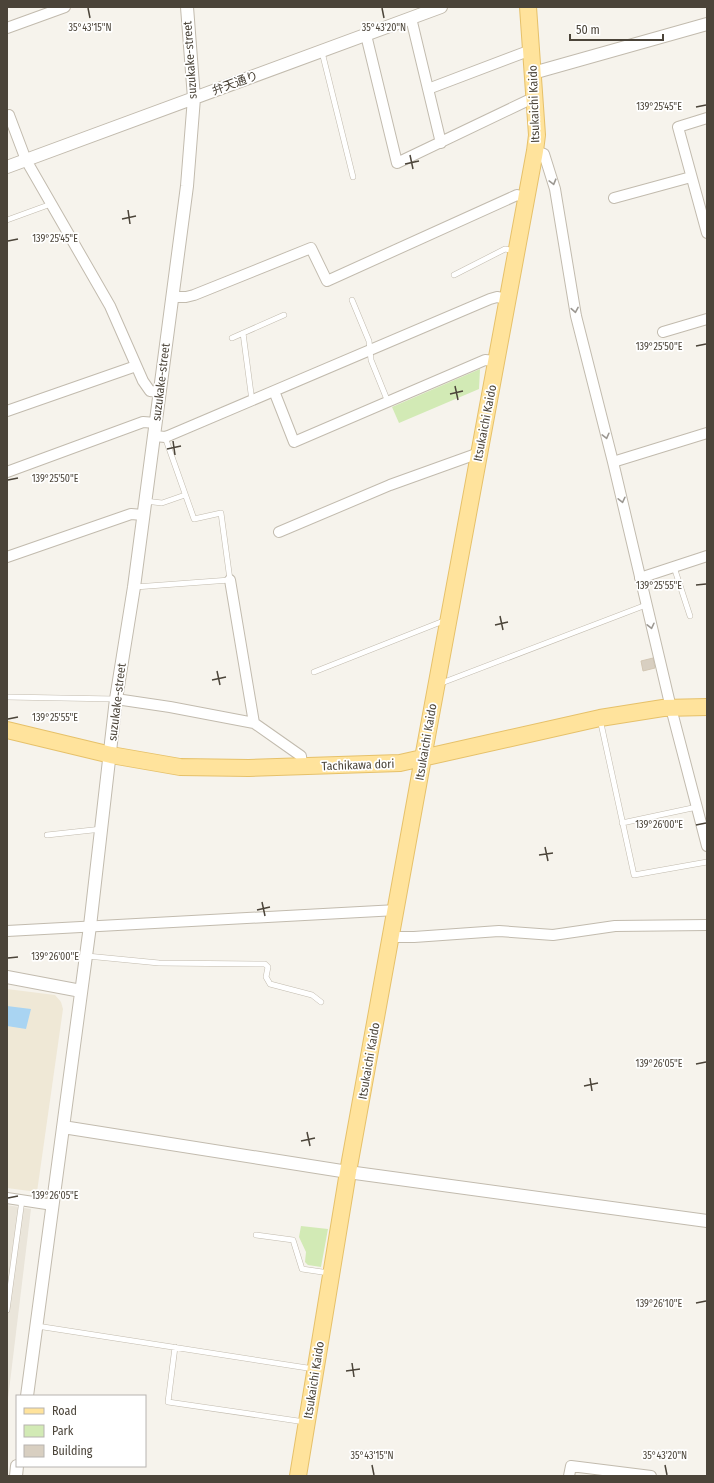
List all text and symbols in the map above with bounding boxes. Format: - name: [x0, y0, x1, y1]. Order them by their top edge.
- scale bar: [570, 16, 663, 42]
- street label: suzukake-street: [180, 20, 200, 99]
- text: 35°43'15"N: [69, 22, 111, 34]
- text: 35°43'20"N: [362, 22, 406, 34]
- text: 50 m: [576, 23, 600, 37]
- street label: Itsukaichi Kaido: [526, 65, 542, 143]
- street label: 弁天通り: [210, 68, 260, 98]
- text: 139°25'45"E: [636, 101, 682, 113]
- one-way arrow: [548, 178, 557, 185]
- text: 139°25'45"E: [32, 233, 78, 245]
- one-way arrow: [570, 307, 579, 313]
- text: 139°25'50"E: [636, 341, 683, 353]
- street label: suzukake-street: [149, 342, 173, 422]
- street label: Itsukaichi Kaido: [471, 383, 499, 463]
- one-way arrow: [602, 433, 610, 440]
- text: 139°25'50"E: [32, 473, 79, 485]
- one-way arrow: [617, 496, 625, 503]
- text: 139°25'55"E: [636, 580, 682, 592]
- one-way arrow: [647, 623, 655, 629]
- street label: suzukake-street: [105, 662, 129, 742]
- street label: Itsukaichi Kaido: [412, 702, 440, 782]
- text: 139°25'55"E: [32, 712, 78, 724]
- street label: Tachikawa dori: [321, 757, 395, 773]
- text: 139°26'00"E: [635, 819, 683, 831]
- text: 139°26'00"E: [31, 951, 79, 963]
- street label: Itsukaichi Kaido: [355, 1021, 383, 1101]
- text: 139°26'05"E: [636, 1058, 683, 1070]
- text: 139°26'05"E: [32, 1190, 79, 1202]
- text: 139°26'10"E: [636, 1298, 683, 1310]
- street label: Itsukaichi Kaido: [301, 1340, 327, 1420]
- legend: [16, 1395, 146, 1467]
- text: Road: [52, 1404, 77, 1418]
- text: Park: [52, 1424, 74, 1438]
- text: Building: [52, 1444, 93, 1458]
- text: 35°43'15"N: [351, 1450, 393, 1462]
- text: 35°43'20"N: [643, 1450, 687, 1462]

